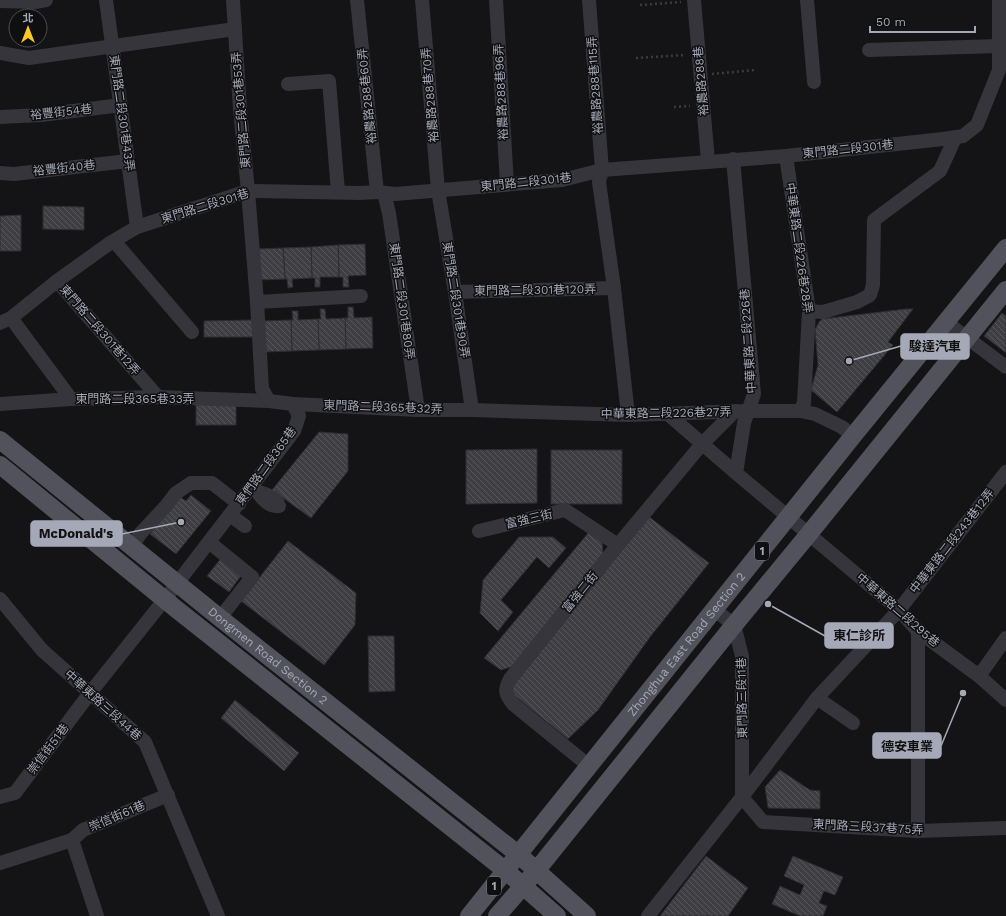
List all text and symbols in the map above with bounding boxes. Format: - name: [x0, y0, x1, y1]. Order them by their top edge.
- north arrow: [8, 8, 48, 48]
- scale bar: [870, 8, 975, 34]
- text: 北: [23, 12, 34, 25]
- text: 50 m: [876, 15, 906, 29]
- street label: 裕農路288巷115弄: [585, 36, 605, 134]
- street label: 裕農路288巷96弄: [491, 43, 511, 141]
- street label: 裕農路288巷: [691, 46, 711, 116]
- street label: 裕農路288巷60弄: [355, 47, 379, 145]
- street label: 裕農路288巷70弄: [419, 47, 441, 143]
- street label: 東門路二段301巷53弄: [229, 51, 253, 169]
- street label: 東門路二段301巷43弄: [107, 54, 137, 172]
- street label: 裕豐街54巷: [29, 102, 93, 122]
- street label: 東門路二段301巷: [802, 137, 894, 161]
- street label: 裕豐街40巷: [32, 158, 96, 178]
- street label: 東門路二段301巷: [480, 170, 572, 194]
- street label: 中華東路二段226巷28弄: [783, 182, 815, 314]
- street label: 東門路二段301巷: [159, 186, 251, 226]
- street label: 東門路二段301巷90弄: [440, 241, 472, 359]
- street label: 東門路二段301巷80弄: [387, 242, 417, 360]
- street label: 東門路二段301巷12弄: [57, 282, 143, 378]
- street label: 東門路二段301巷120弄: [474, 282, 596, 298]
- street label: 中華東路二段226巷: [737, 288, 759, 394]
- callout: 駿達汽車: [901, 334, 969, 359]
- text: 駿達汽車: [909, 339, 961, 354]
- street label: 東門路二段365巷33弄: [75, 392, 195, 406]
- street label: 東門路二段365巷32弄: [323, 398, 443, 416]
- street label: 中華東路二段226巷27弄: [600, 405, 732, 421]
- street label: 東們路二段365巷: [233, 424, 299, 508]
- street label: 中華東路二段243巷12弄: [907, 486, 997, 596]
- street label: 富強三街: [504, 507, 554, 531]
- callout: McDonald's: [31, 521, 122, 546]
- text: McDonald's: [39, 526, 113, 541]
- road number: 1: [755, 542, 769, 560]
- street label: 富強二街: [559, 569, 601, 615]
- street label: Zhonghua East Road Section 2: [625, 570, 748, 719]
- street label: 中華東路二段295巷: [854, 570, 942, 650]
- street label: Dongmen Road Section 2: [205, 604, 330, 707]
- callout: 東仁診所: [825, 623, 893, 648]
- text: 東仁診所: [833, 628, 885, 643]
- street label: 東門路三段11巷: [734, 657, 750, 739]
- street label: 中華東路三段44巷: [62, 667, 144, 743]
- street label: 崇信街51巷: [24, 721, 72, 777]
- callout: 德安車業: [873, 733, 941, 758]
- text: 德安車業: [881, 739, 933, 754]
- street label: 崇信街61巷: [87, 798, 147, 834]
- street label: 東門路三段37巷75弄: [812, 817, 924, 837]
- road number: 1: [487, 877, 501, 895]

